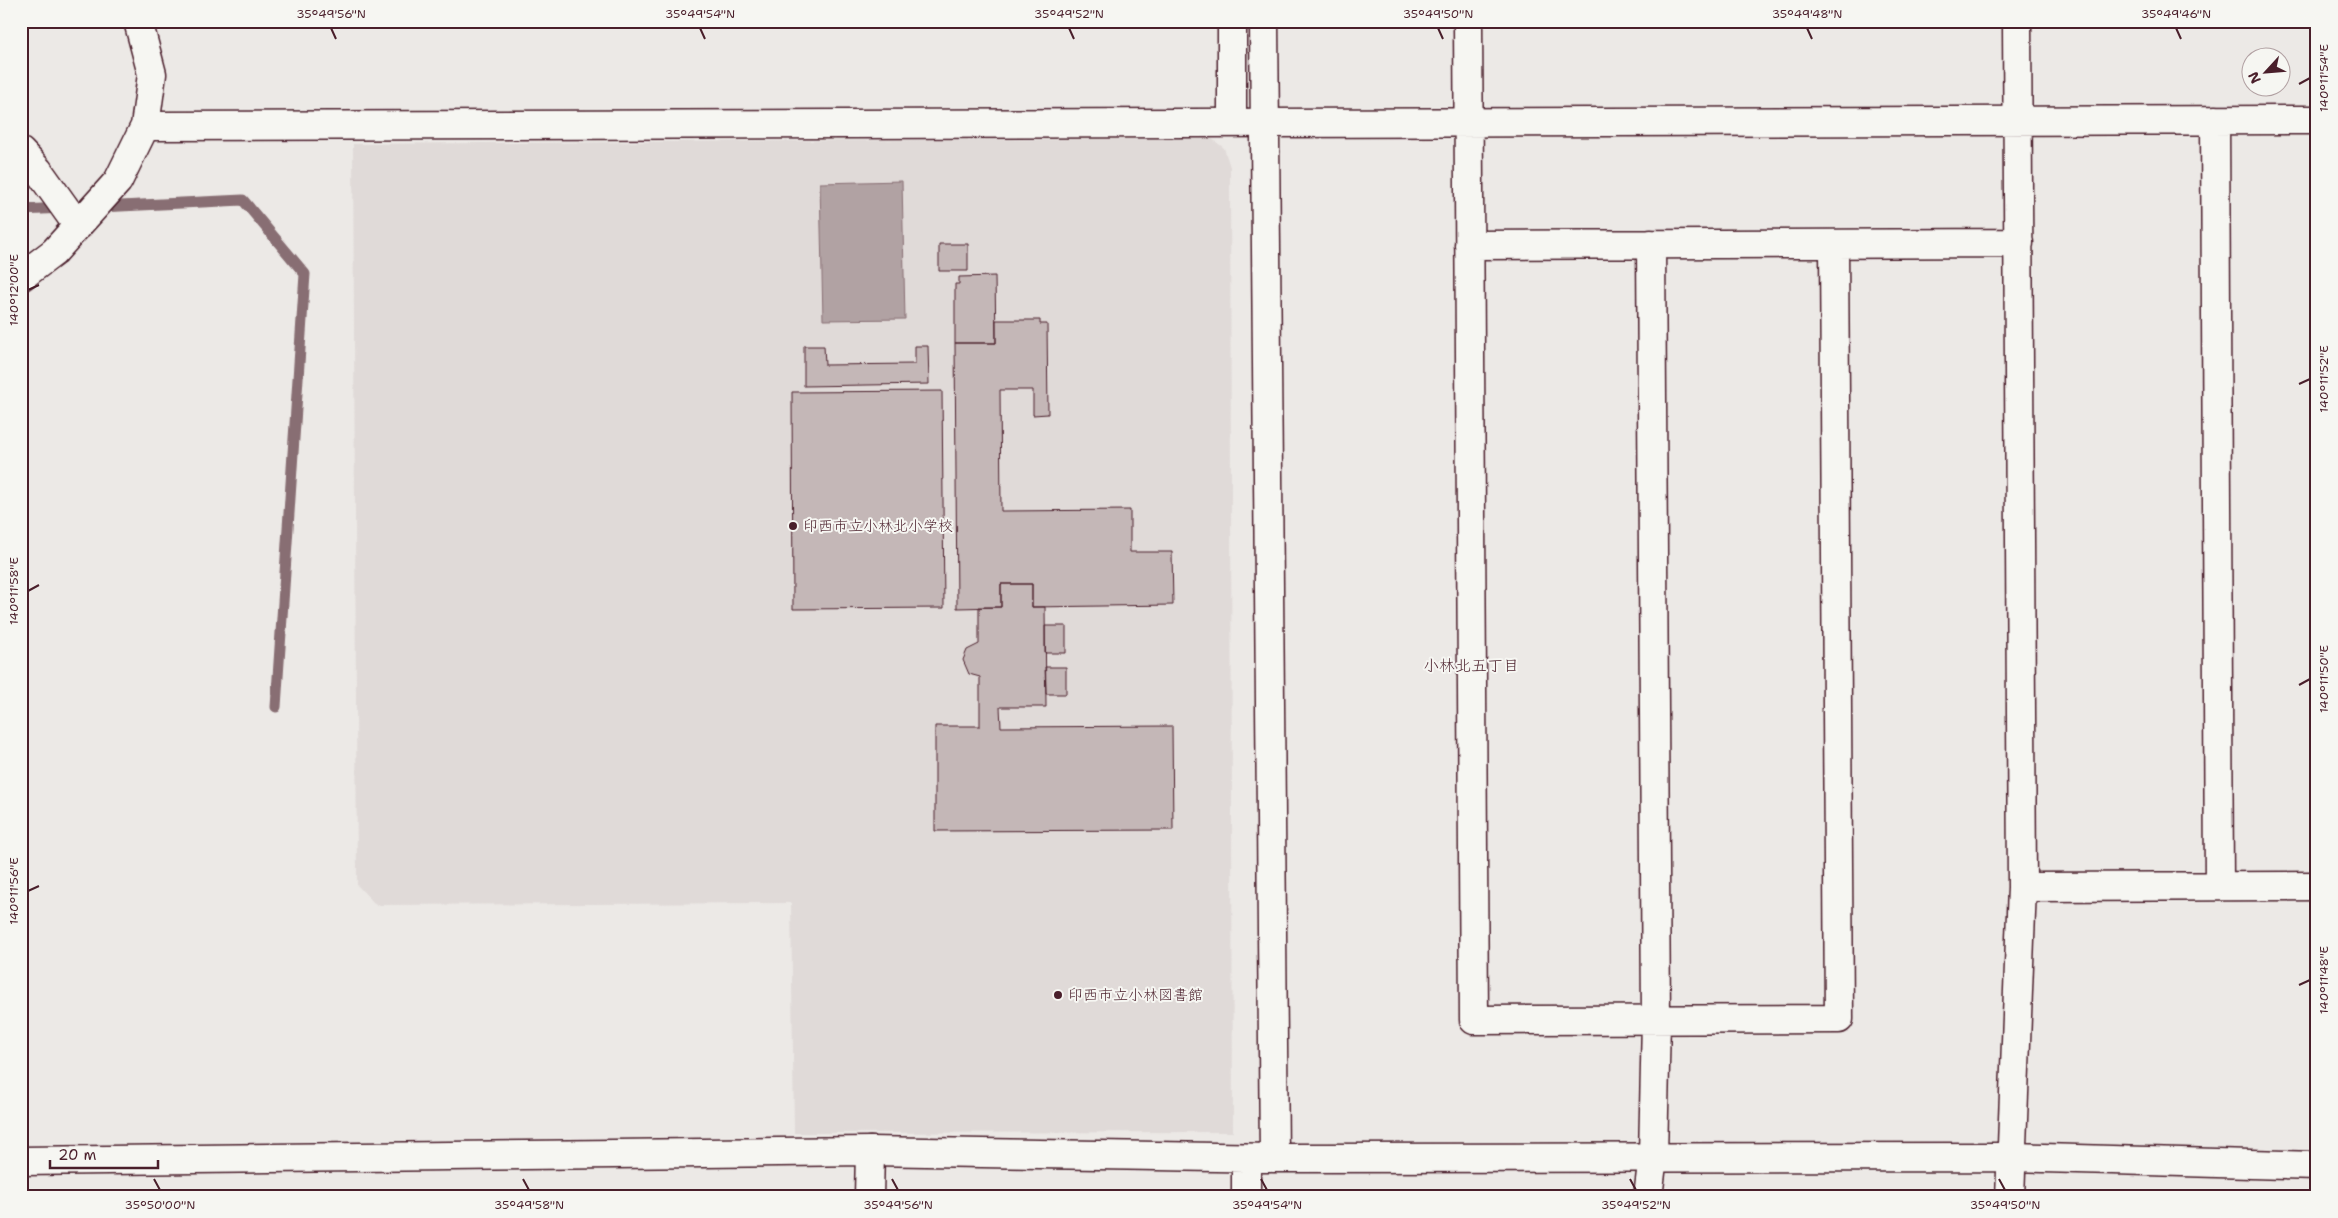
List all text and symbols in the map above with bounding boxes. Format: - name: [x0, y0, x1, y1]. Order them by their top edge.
- text: 35°49'56"N: [296, 6, 366, 22]
- text: 35°49'54"N: [665, 6, 735, 22]
- text: 35°49'52"N: [1034, 6, 1104, 22]
- text: 35°49'50"N: [1403, 6, 1473, 22]
- text: 35°49'48"N: [1772, 6, 1842, 22]
- text: 35°49'46"N: [2141, 6, 2211, 22]
- text: 140°11'54"E: [2316, 44, 2332, 112]
- north arrow: [2240, 48, 2290, 98]
- text: N: [2244, 69, 2265, 87]
- text: 140°12'00"E: [6, 254, 22, 326]
- text: 140°11'52"E: [2316, 345, 2332, 413]
- place label: 印西市立小林北小学校: [803, 516, 953, 536]
- marker: 印西市立小林北小学校: [787, 520, 799, 532]
- text: 140°11'58"E: [6, 557, 22, 625]
- text: 140°11'50"E: [2316, 645, 2332, 713]
- district label: 小林北五丁目: [1423, 655, 1519, 676]
- text: 140°11'56"E: [6, 857, 22, 925]
- text: 140°11'48"E: [2316, 946, 2332, 1014]
- place label: 印西市立小林図書館: [1068, 985, 1203, 1005]
- marker: 印西市立小林図書館: [1052, 989, 1064, 1001]
- scale bar: [50, 1138, 158, 1170]
- text: 20 m: [58, 1145, 97, 1165]
- text: 35°50'00"N: [125, 1197, 195, 1213]
- text: 35°49'58"N: [494, 1197, 564, 1213]
- text: 35°49'56"N: [863, 1197, 933, 1213]
- text: 35°49'54"N: [1232, 1197, 1302, 1213]
- text: 35°49'52"N: [1601, 1197, 1671, 1213]
- text: 35°49'50"N: [1970, 1197, 2040, 1213]

